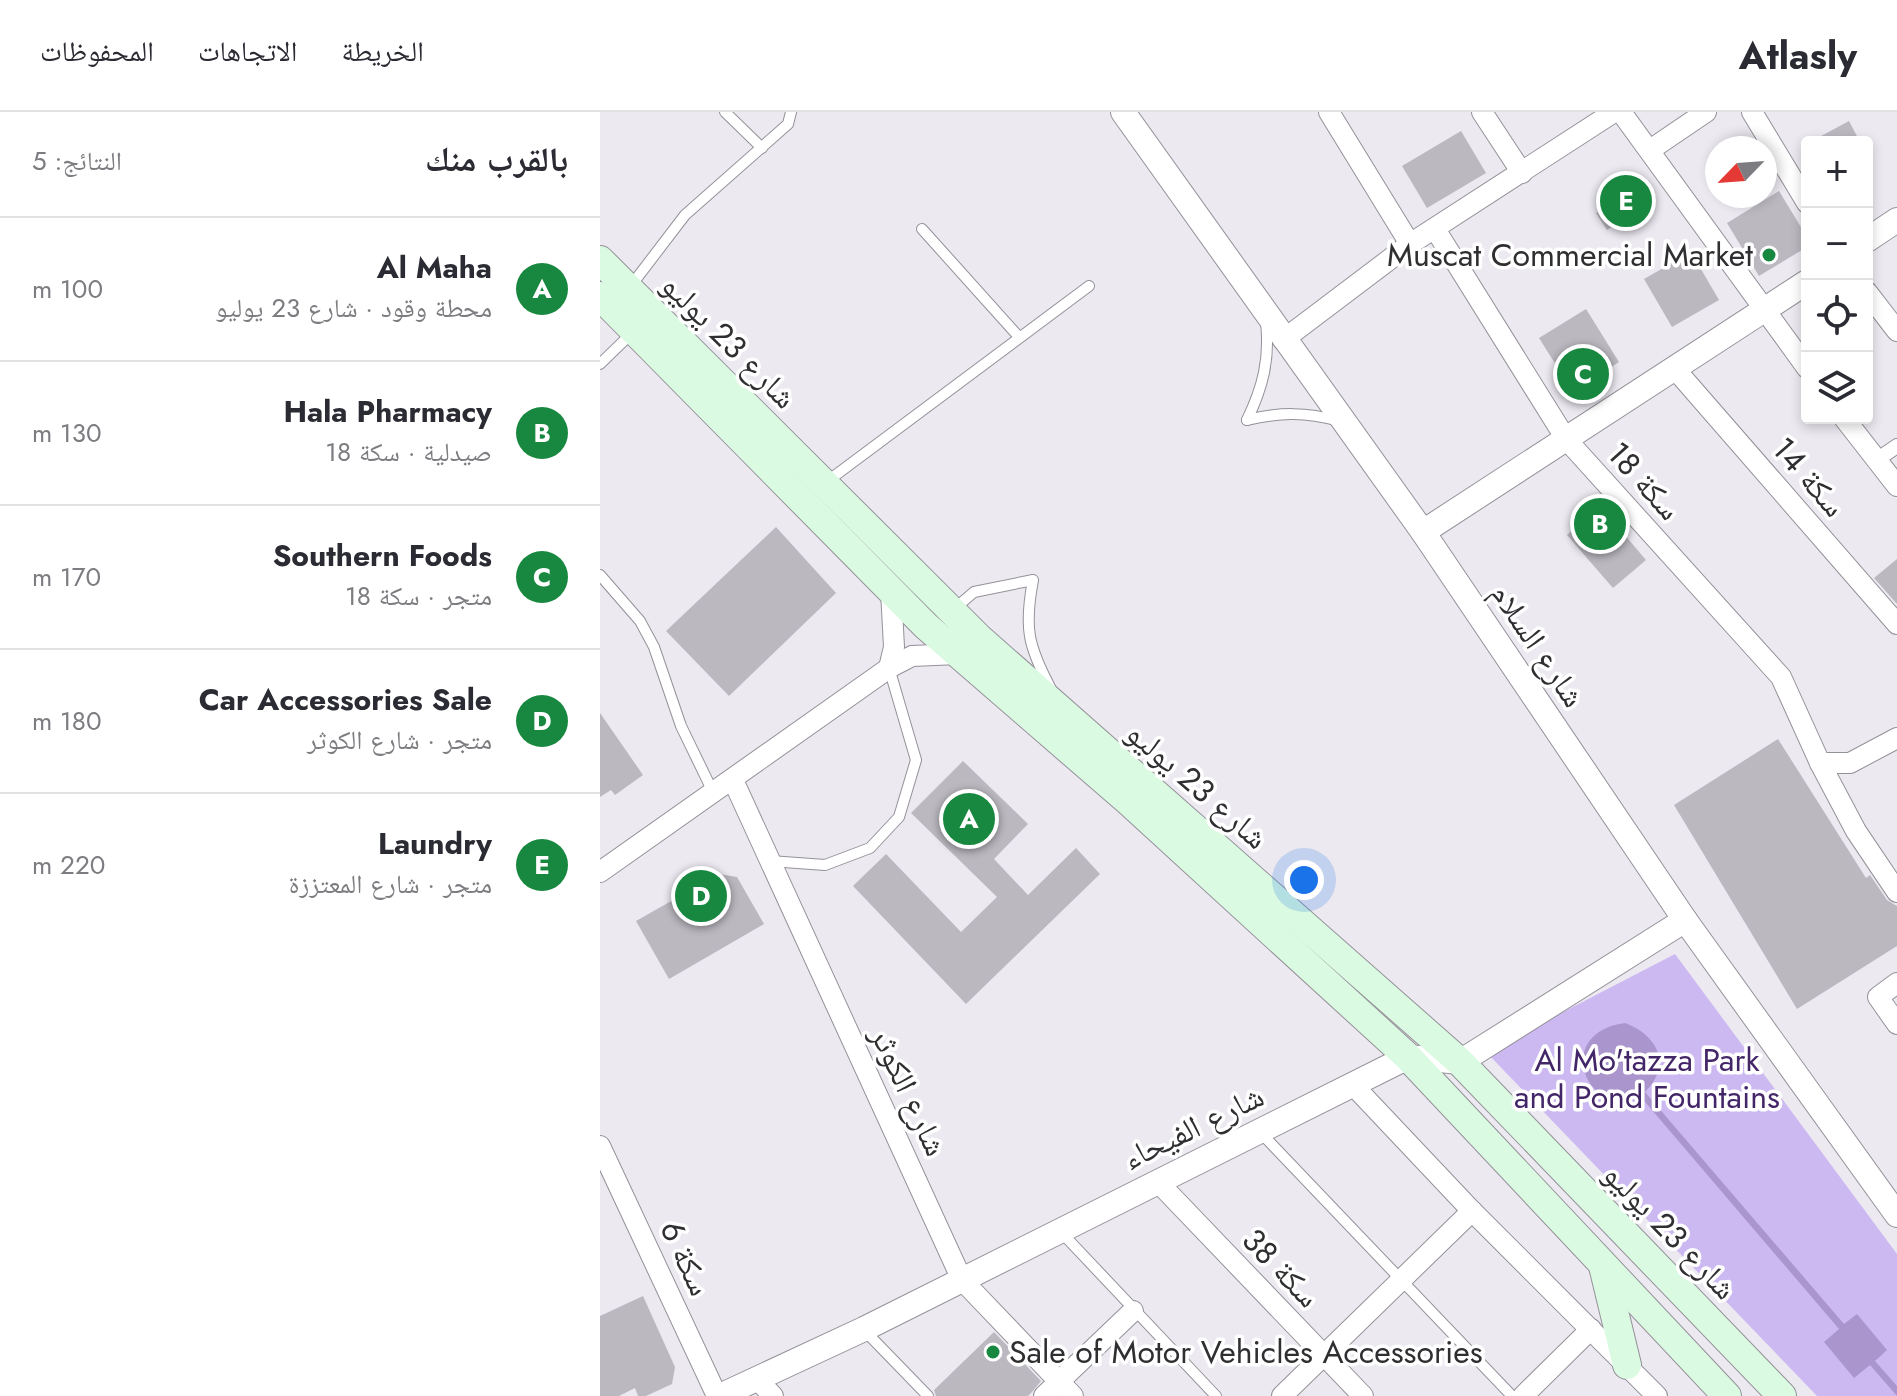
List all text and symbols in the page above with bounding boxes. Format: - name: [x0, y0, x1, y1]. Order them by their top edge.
- text: Atlasly: [1739, 28, 1857, 83]
- text: المحفوظات: [40, 31, 154, 72]
- text: الاتجاهات: [198, 31, 297, 72]
- text: الخريطة: [341, 31, 424, 72]
- text: بالقرب منك: [425, 135, 568, 184]
- north arrow: [1705, 136, 1777, 208]
- map controls: [1801, 136, 1873, 424]
- button: +: [1801, 136, 1873, 208]
- text: النتائج: 5: [32, 142, 122, 180]
- pin: E: [1600, 171, 1652, 231]
- button: −: [1801, 208, 1873, 280]
- place label: Muscat Commercial Market: [1387, 232, 1753, 278]
- text: Al Maha: [377, 246, 492, 289]
- marker: Muscat Commercial Market: [1760, 246, 1778, 264]
- street label: شارع 23 يوليو: [651, 263, 807, 419]
- text: 100 m: [32, 270, 103, 308]
- text: A: [532, 270, 552, 308]
- button: locate: [1801, 280, 1873, 352]
- text: محطة وقود · شارع 23 يوليو: [215, 289, 492, 327]
- pin: C: [1557, 344, 1609, 404]
- button: layers: [1801, 352, 1873, 424]
- text: Hala Pharmacy: [284, 390, 492, 433]
- text: 130 m: [32, 414, 102, 452]
- text: B: [533, 414, 551, 452]
- street label: سكة 14: [1761, 427, 1857, 527]
- street label: سكة 18: [1596, 432, 1692, 530]
- text: صيدلية · سكة 18: [325, 433, 492, 471]
- pin: B: [1574, 494, 1626, 554]
- text: Southern Foods: [273, 534, 492, 577]
- text: 170 m: [32, 558, 101, 596]
- text: C: [533, 558, 551, 596]
- street label: شارع السلام: [1479, 574, 1597, 716]
- text: متجر · سكة 18: [345, 577, 492, 615]
- text: Car Accessories Sale: [199, 678, 492, 721]
- text: 180 m: [32, 702, 102, 740]
- text: D: [532, 702, 552, 740]
- street label: شارع 23 يوليو: [1116, 710, 1278, 860]
- text: متجر · شارع الكوثر: [307, 721, 492, 759]
- pin: A: [943, 789, 995, 849]
- text: Laundry: [378, 822, 492, 865]
- text: 220 m: [32, 846, 105, 884]
- text: E: [534, 846, 550, 884]
- your location: [1284, 860, 1324, 900]
- text: متجر · شارع المعتززة: [289, 865, 492, 903]
- pin: D: [675, 866, 727, 926]
- street label: شارع الكوثر: [858, 1018, 959, 1163]
- park label: Al Mo'tazza Park and Pond Fountains: [1514, 1037, 1780, 1120]
- street label: شارع الفيحاء: [1115, 1073, 1271, 1181]
- street label: شارع 23 يوليو: [1593, 1152, 1747, 1310]
- street label: سكة 6: [649, 1213, 723, 1303]
- street label: سكة 38: [1232, 1218, 1330, 1318]
- place label: Sale of Motor Vehicles Accessories: [1009, 1329, 1483, 1375]
- marker: Sale of Motor Vehicles Accessories: [984, 1343, 1002, 1361]

